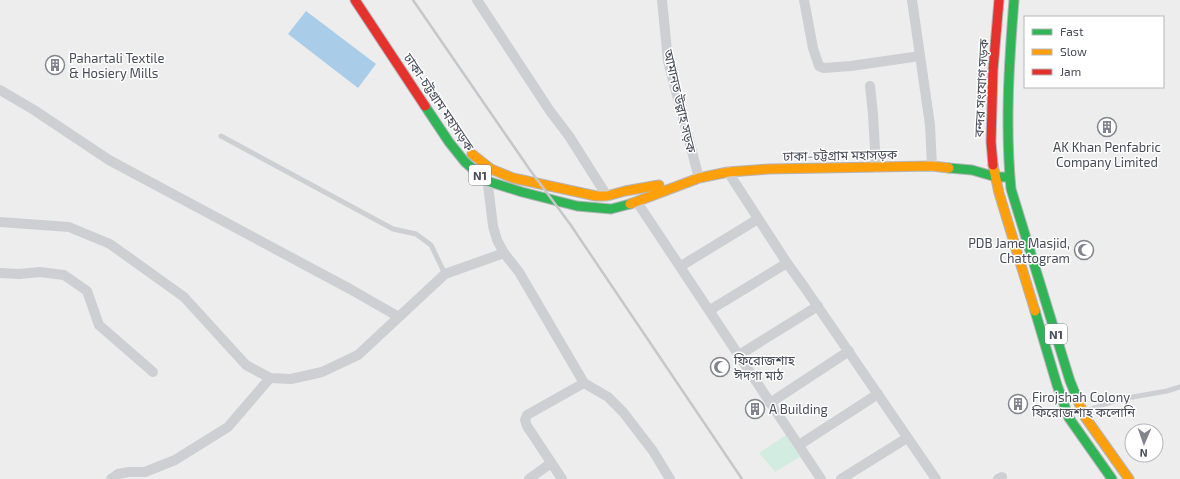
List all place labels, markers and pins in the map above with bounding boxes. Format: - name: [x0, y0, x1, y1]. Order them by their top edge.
- place label: Pahartali Textile & Hosiery Mills: [69, 50, 164, 81]
- building icon: Pahartali Textile & Hosiery Mills: [44, 54, 66, 76]
- building icon: AK Khan Penfabric Company Limited: [1096, 116, 1118, 138]
- place label: AK Khan Penfabric Company Limited: [1053, 139, 1161, 170]
- place label: PDB Jame Masjid, Chattogram: [968, 235, 1070, 266]
- mosque icon: PDB Jame Masjid, Chattogram: [1073, 239, 1095, 261]
- place label: ফিরোজশাহ ঈদগা মাঠ: [733, 352, 796, 383]
- mosque icon: ফিরোজশাহ ঈদগা মাঠ: [709, 356, 731, 378]
- place label: Firojshah Colony ফিরোজশাহ কলোনি: [1031, 389, 1135, 420]
- building icon: Firojshah Colony ফিরোজশাহ কলোনি: [1007, 393, 1029, 415]
- building icon: A Building: [744, 398, 766, 420]
- place label: A Building: [769, 401, 828, 417]

